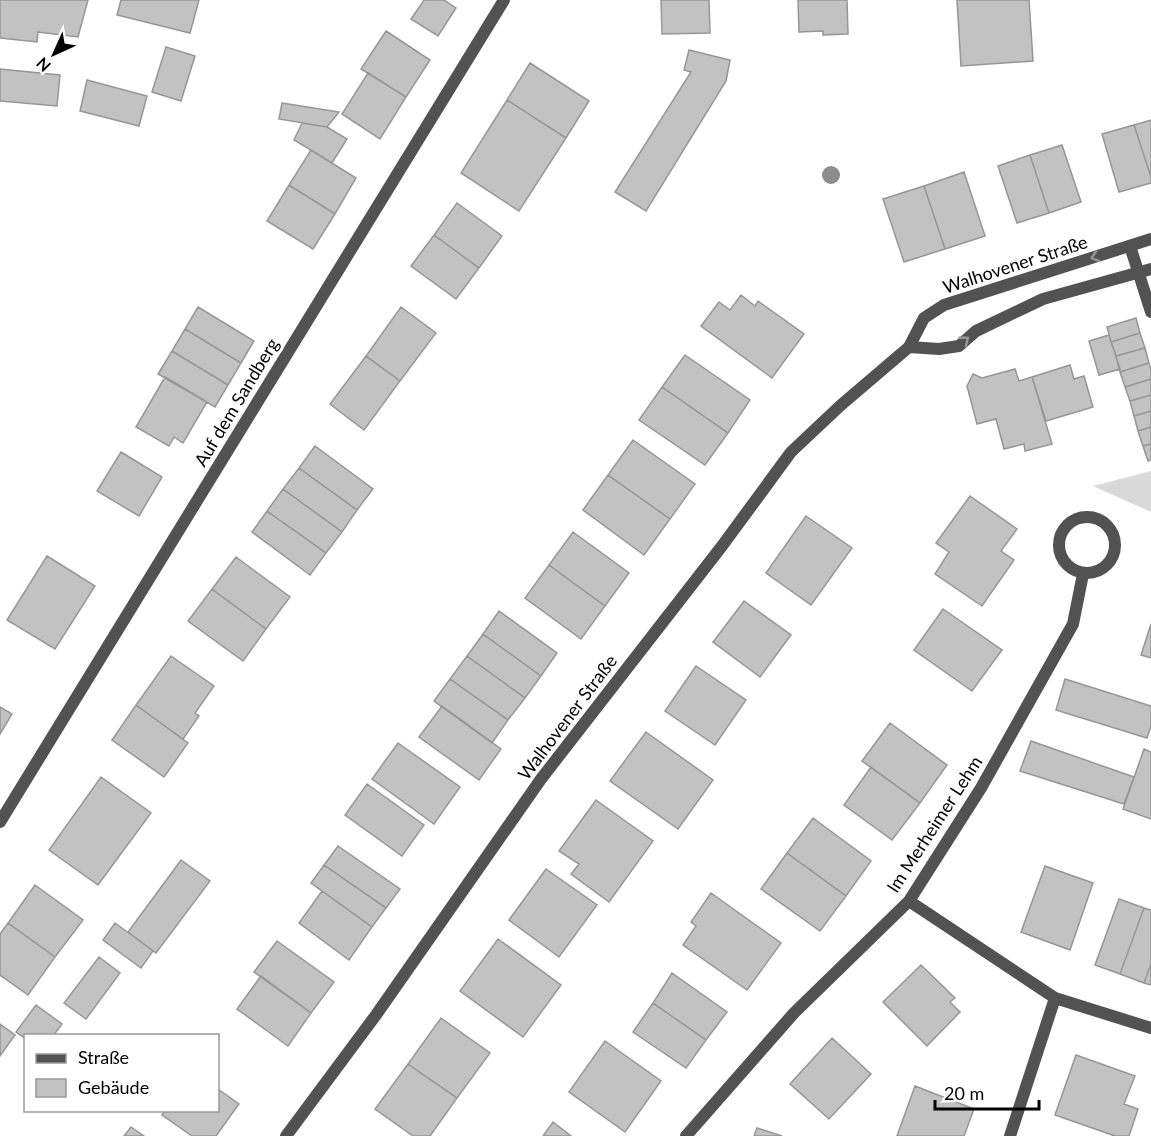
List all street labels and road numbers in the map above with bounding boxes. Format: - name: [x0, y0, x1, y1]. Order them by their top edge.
- street label: Walhovener Straße: [940, 230, 1090, 298]
- street label: Auf dem Sandberg: [189, 334, 283, 470]
- street label: Walhovener Straße: [513, 650, 621, 784]
- street label: Im Merheimer Lehm: [882, 751, 986, 897]

